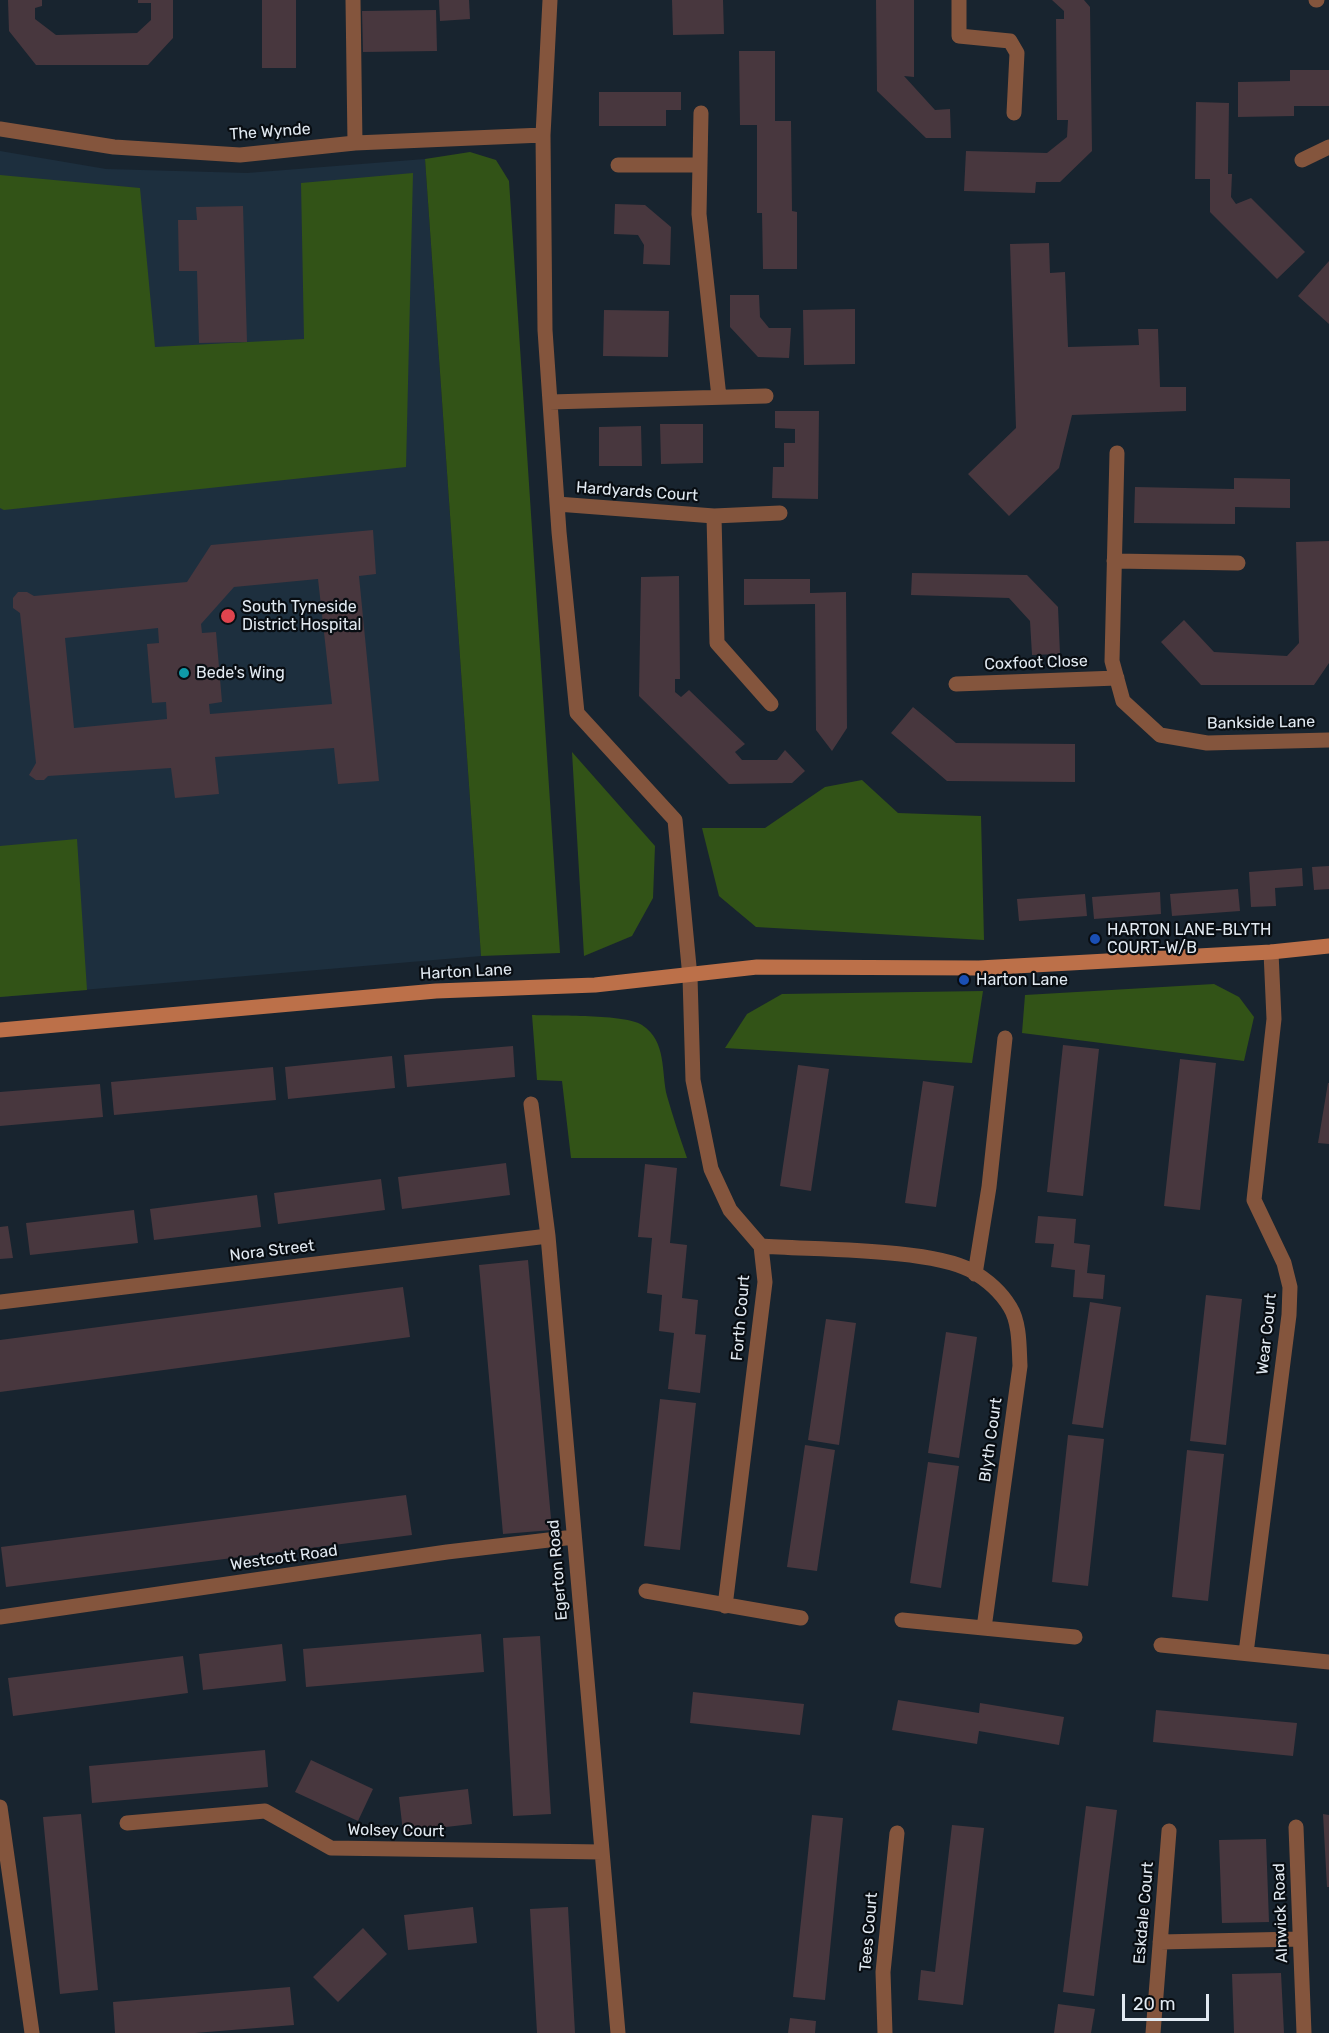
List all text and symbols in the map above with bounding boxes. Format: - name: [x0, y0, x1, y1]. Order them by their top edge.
- street label: The Wynde: [229, 120, 311, 144]
- street label: Hardyards Court: [575, 478, 699, 506]
- place label: South Tyneside District Hospital: [242, 597, 361, 635]
- marker: South Tyneside District Hospital: [219, 607, 237, 625]
- street label: Coxfoot Close: [984, 652, 1088, 674]
- place label: Bede's Wing: [196, 663, 285, 683]
- marker: Bede's Wing: [177, 666, 191, 680]
- street label: Bankside Lane: [1207, 712, 1315, 734]
- place label: HARTON LANE-BLYTH COURT-W/B: [1107, 920, 1271, 958]
- marker: HARTON LANE-BLYTH COURT-W/B: [1088, 932, 1102, 946]
- street label: Harton Lane: [420, 960, 512, 984]
- place label: Harton Lane: [976, 970, 1068, 990]
- marker: Harton Lane: [957, 973, 971, 987]
- street label: Nora Street: [229, 1236, 315, 1266]
- street label: Forth Court: [728, 1274, 754, 1362]
- street label: Wear Court: [1253, 1292, 1281, 1376]
- street label: Blyth Court: [976, 1397, 1006, 1483]
- street label: Egerton Road: [544, 1519, 572, 1621]
- street label: Westcott Road: [229, 1541, 339, 1575]
- street label: Wolsey Court: [347, 1821, 445, 1841]
- street label: Eskdale Court: [1130, 1861, 1158, 1965]
- street label: Alnwick Road: [1270, 1863, 1292, 1963]
- street label: Tees Court: [856, 1892, 882, 1972]
- scale bar: [1125, 1982, 1212, 2020]
- text: 20 m: [1133, 1993, 1175, 2015]

